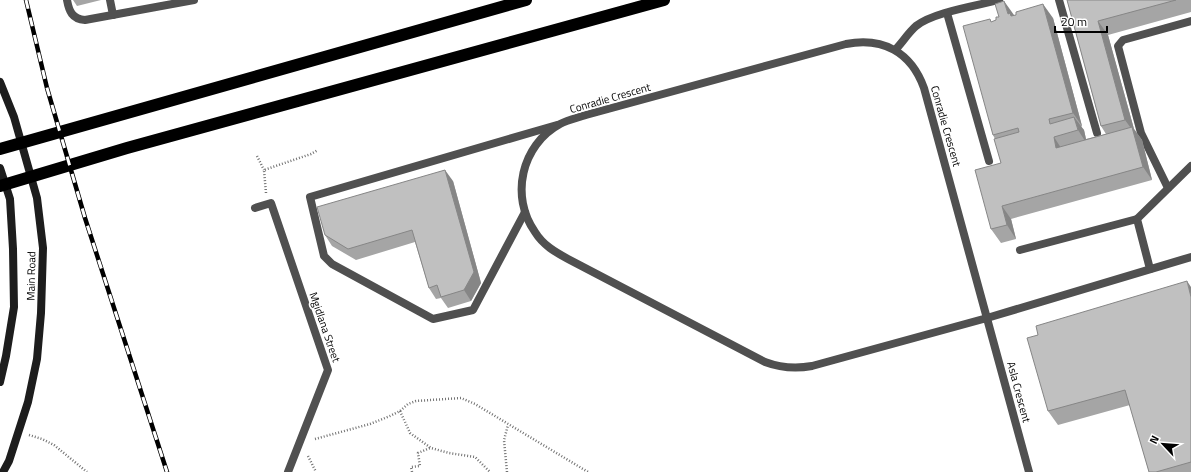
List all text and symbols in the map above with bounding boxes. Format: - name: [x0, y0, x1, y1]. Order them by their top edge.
- scale bar: [1055, 8, 1107, 34]
- text: 20 m: [1061, 12, 1087, 31]
- street label: Conradie Crescent: [568, 79, 652, 117]
- street label: Conradie Crescent: [927, 84, 965, 168]
- street label: Main Road: [23, 251, 39, 301]
- street label: Mgidlana Street: [306, 290, 345, 364]
- street label: Asla Crescent: [1003, 360, 1035, 424]
- north arrow: [1143, 424, 1183, 464]
- text: N: [1145, 433, 1163, 447]

